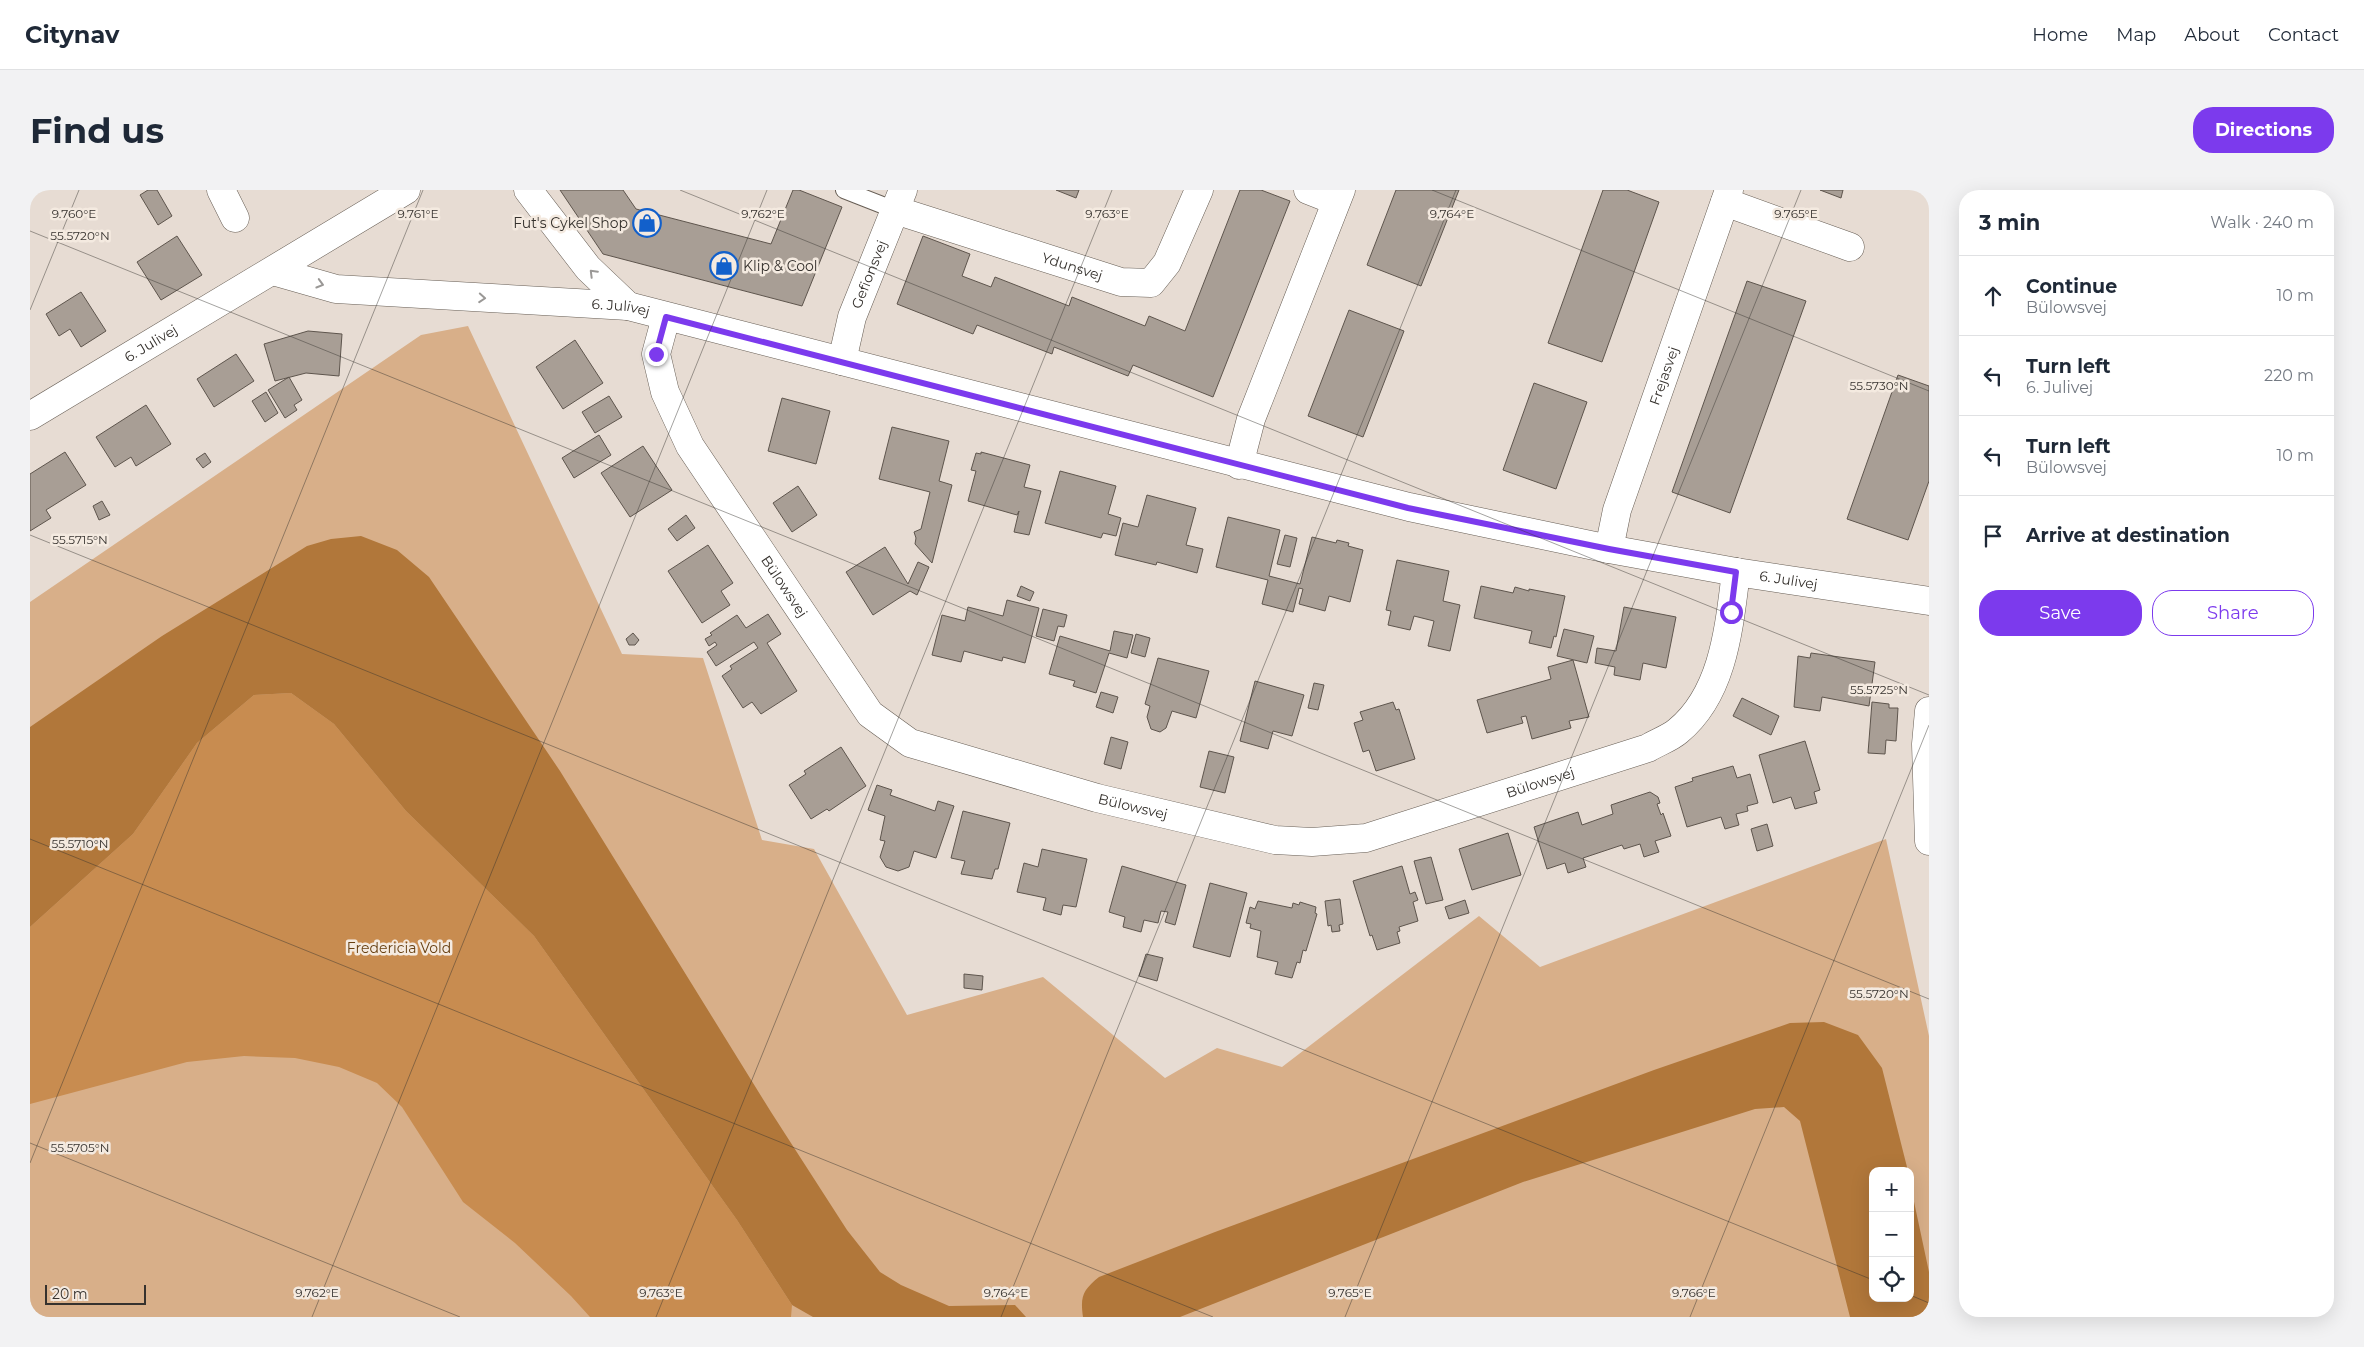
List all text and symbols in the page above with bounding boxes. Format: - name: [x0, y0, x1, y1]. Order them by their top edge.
- text: Citynav: [25, 20, 119, 49]
- text: Home: [2032, 24, 2088, 46]
- text: Map: [2116, 24, 2156, 46]
- text: About: [2184, 24, 2240, 46]
- text: Contact: [2268, 24, 2339, 46]
- button: Directions: [2193, 107, 2334, 153]
- text: Find us: [30, 109, 164, 152]
- text: 9.760°E: [52, 206, 96, 221]
- text: 9.761°E: [397, 206, 439, 221]
- text: 9.762°E: [741, 206, 785, 221]
- text: 9.763°E: [1085, 206, 1129, 221]
- text: 9.764°E: [1430, 206, 1474, 221]
- text: 9.765°E: [1774, 206, 1818, 221]
- shop icon: Fut's Cykel Shop: [632, 208, 662, 238]
- text: 3 min: [1979, 210, 2040, 235]
- text: Walk · 240 m: [2210, 213, 2314, 232]
- place label: Fut's Cykel Shop: [513, 214, 628, 232]
- text: 55.5720°N: [50, 228, 110, 243]
- street label: Gefionsvej: [847, 237, 891, 311]
- street label: Ydunsvej: [1040, 248, 1105, 285]
- shop icon: Klip & Cool: [709, 251, 739, 281]
- place label: Klip & Cool: [743, 257, 818, 275]
- one-way arrow: [590, 269, 599, 278]
- text: Continue: [2026, 275, 2117, 298]
- one-way arrow: [316, 279, 324, 289]
- icon: ahead: [1979, 282, 2007, 310]
- text: 10 m: [2276, 286, 2314, 305]
- one-way arrow: [478, 293, 486, 304]
- street label: 6. Julivej: [591, 295, 652, 320]
- text: Bülowsvej: [2026, 298, 2107, 317]
- street label: 6. Julivej: [121, 320, 181, 366]
- route end: [645, 343, 668, 366]
- street label: Frejasvej: [1645, 344, 1683, 408]
- text: Turn left: [2026, 355, 2111, 378]
- icon: left: [1979, 362, 2007, 390]
- text: 220 m: [2264, 366, 2314, 385]
- text: 55.5730°N: [1849, 378, 1909, 393]
- text: 6. Julivej: [2026, 378, 2093, 397]
- text: Turn left: [2026, 435, 2111, 458]
- icon: left: [1979, 442, 2007, 470]
- text: 10 m: [2276, 446, 2314, 465]
- text: Bülowsvej: [2026, 458, 2107, 477]
- icon: arrive: [1979, 522, 2007, 550]
- text: Arrive at destination: [2026, 524, 2230, 547]
- text: 55.5715°N: [52, 532, 108, 547]
- street label: Bülowsvej: [757, 552, 812, 621]
- street label: 6. Julivej: [1758, 567, 1819, 593]
- button: Save: [1979, 590, 2142, 636]
- button: Share: [2152, 590, 2314, 636]
- route start: [1720, 601, 1743, 624]
- text: 55.5725°N: [1850, 682, 1908, 697]
- street label: Bülowsvej: [1504, 763, 1577, 802]
- street label: Bülowsvej: [1096, 790, 1170, 823]
- text: 55.5710°N: [52, 836, 108, 851]
- park label: Fredericia Vold: [347, 939, 451, 957]
- text: 55.5720°N: [1849, 986, 1909, 1001]
- text: 55.5705°N: [51, 1140, 109, 1155]
- map controls: [1869, 1167, 1914, 1302]
- button: +: [1869, 1167, 1914, 1212]
- button: −: [1869, 1212, 1914, 1257]
- button: locate: [1869, 1257, 1914, 1302]
- scale bar: [45, 1282, 146, 1305]
- text: 20 m: [52, 1285, 88, 1303]
- text: 9.762°E: [295, 1285, 339, 1300]
- text: 9.763°E: [639, 1285, 683, 1300]
- text: 9.764°E: [984, 1285, 1028, 1300]
- text: 9.765°E: [1328, 1285, 1372, 1300]
- text: 9.766°E: [1672, 1285, 1716, 1300]

